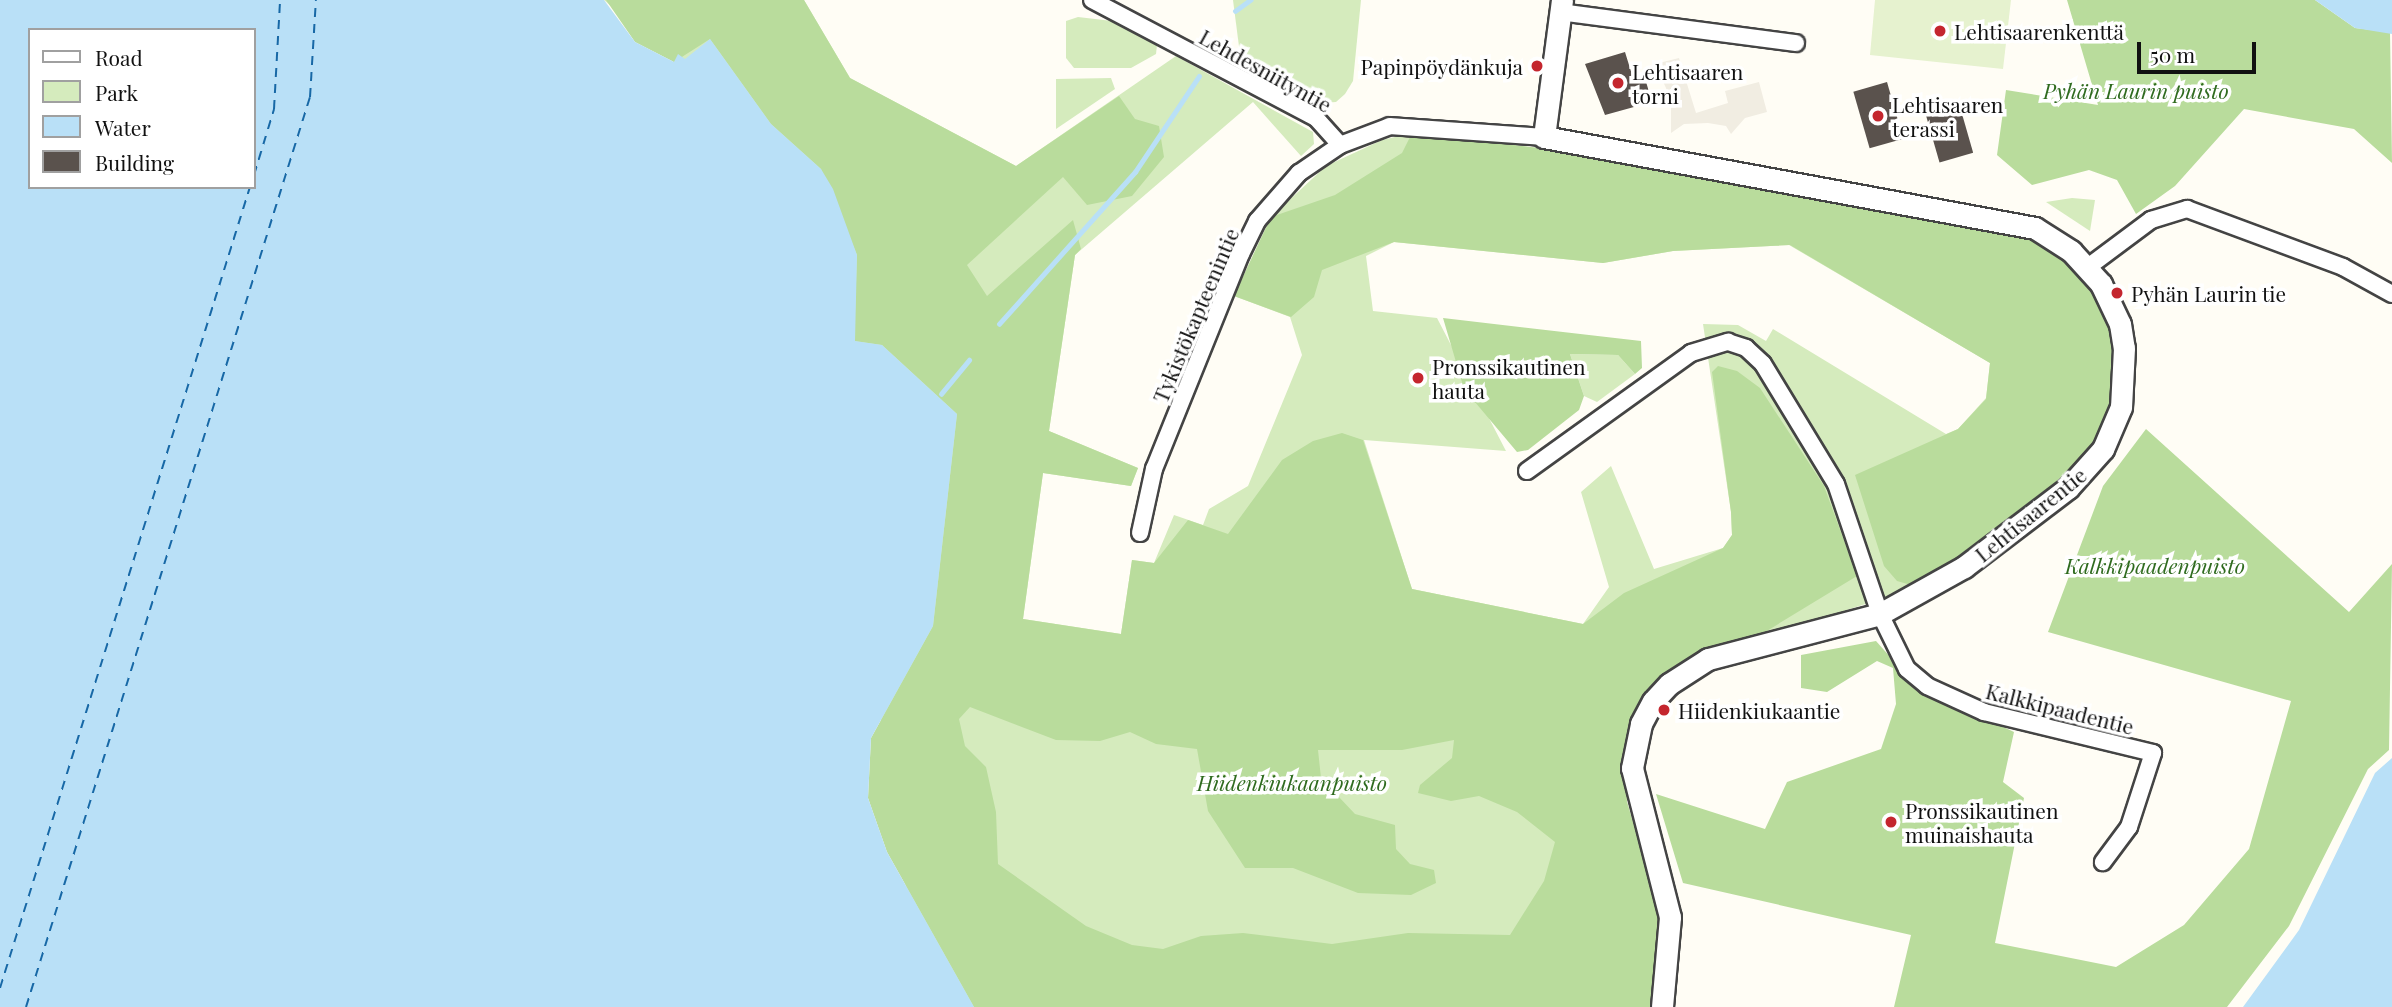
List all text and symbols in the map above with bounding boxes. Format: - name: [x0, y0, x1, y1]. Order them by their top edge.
- place label: Lehtisaarenkenttä: [1954, 18, 2124, 44]
- street label: Lehdesniityntie: [1196, 23, 1336, 117]
- marker: Lehtisaarenkenttä: [1932, 23, 1948, 39]
- legend: [28, 28, 256, 189]
- scale bar: [2140, 28, 2259, 72]
- text: 50 m: [2150, 40, 2195, 68]
- text: Road: [95, 43, 143, 71]
- place label: Papinpöydänkuja: [1361, 53, 1523, 79]
- marker: Papinpöydänkuja: [1529, 58, 1545, 74]
- place label: Lehtisaaren torni: [1632, 58, 1743, 108]
- marker: Lehtisaaren torni: [1610, 75, 1626, 91]
- park label: Pyhän Laurin puisto: [2043, 77, 2229, 103]
- text: Park: [95, 78, 138, 106]
- place label: Lehtisaaren terassi: [1892, 91, 2003, 141]
- marker: Lehtisaaren terassi: [1870, 108, 1886, 124]
- text: Water: [95, 113, 151, 141]
- text: Building: [95, 148, 174, 176]
- street label: Tykistökapteenintie: [1147, 224, 1243, 406]
- place label: Pyhän Laurin tie: [2131, 280, 2286, 306]
- marker: Pyhän Laurin tie: [2109, 285, 2125, 301]
- place label: Pronssikautinen hauta: [1432, 353, 1585, 403]
- marker: Pronssikautinen hauta: [1410, 370, 1426, 386]
- street label: Lehtisaarentie: [1969, 462, 2091, 566]
- park label: Kalkkipaadenpuisto: [2065, 552, 2245, 578]
- street label: Kalkkipaadentie: [1983, 677, 2137, 739]
- place label: Hiidenkiukaantie: [1678, 697, 1840, 723]
- marker: Hiidenkiukaantie: [1656, 702, 1672, 718]
- park label: Hiidenkiukaanpuisto: [1197, 769, 1387, 795]
- place label: Pronssikautinen muinaishauta: [1905, 797, 2058, 847]
- marker: Pronssikautinen muinaishauta: [1883, 814, 1899, 830]

